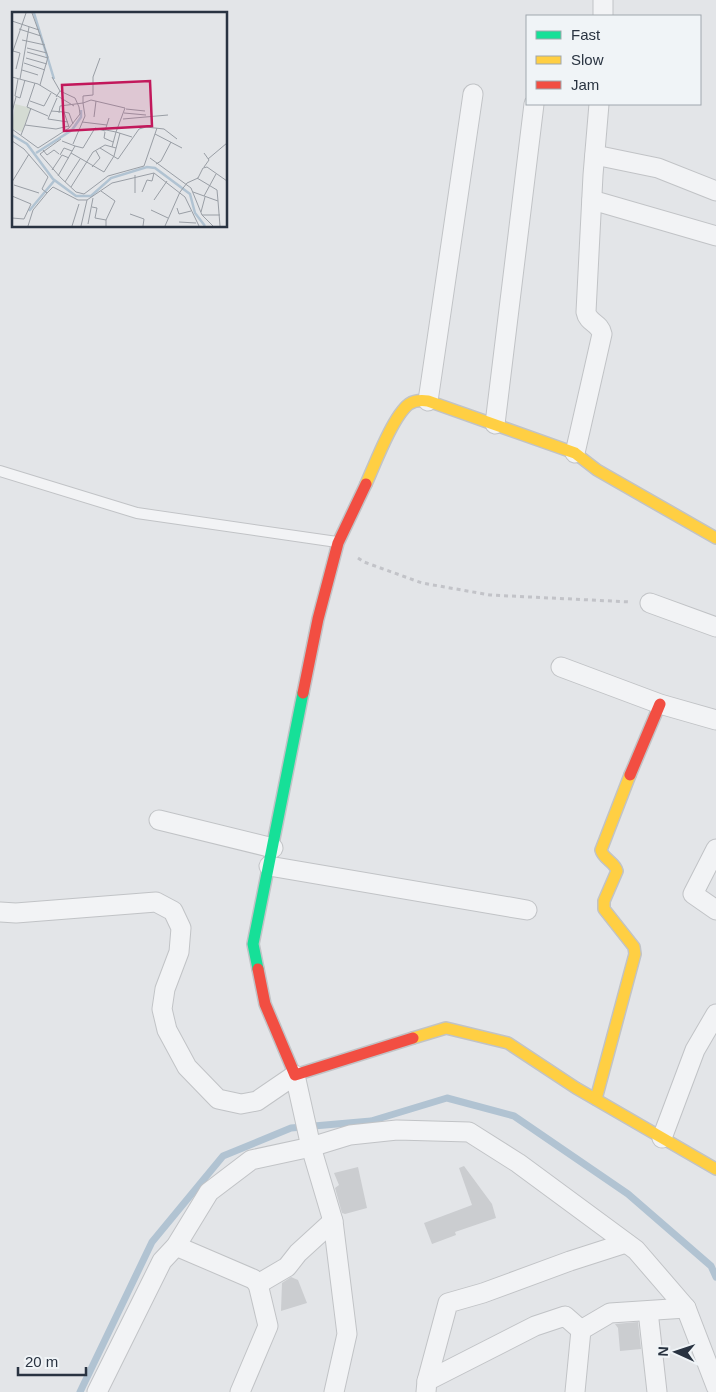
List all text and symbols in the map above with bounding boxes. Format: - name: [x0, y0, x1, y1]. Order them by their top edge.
- inset map: [12, 12, 228, 228]
- legend: [526, 15, 701, 105]
- text: Fast: [571, 26, 601, 43]
- text: Slow: [571, 51, 604, 68]
- text: Jam: [571, 76, 599, 93]
- north arrow: [651, 1327, 701, 1377]
- scale bar: [18, 1344, 85, 1376]
- text: N: [655, 1346, 671, 1357]
- text: 20 m: [25, 1353, 58, 1370]

